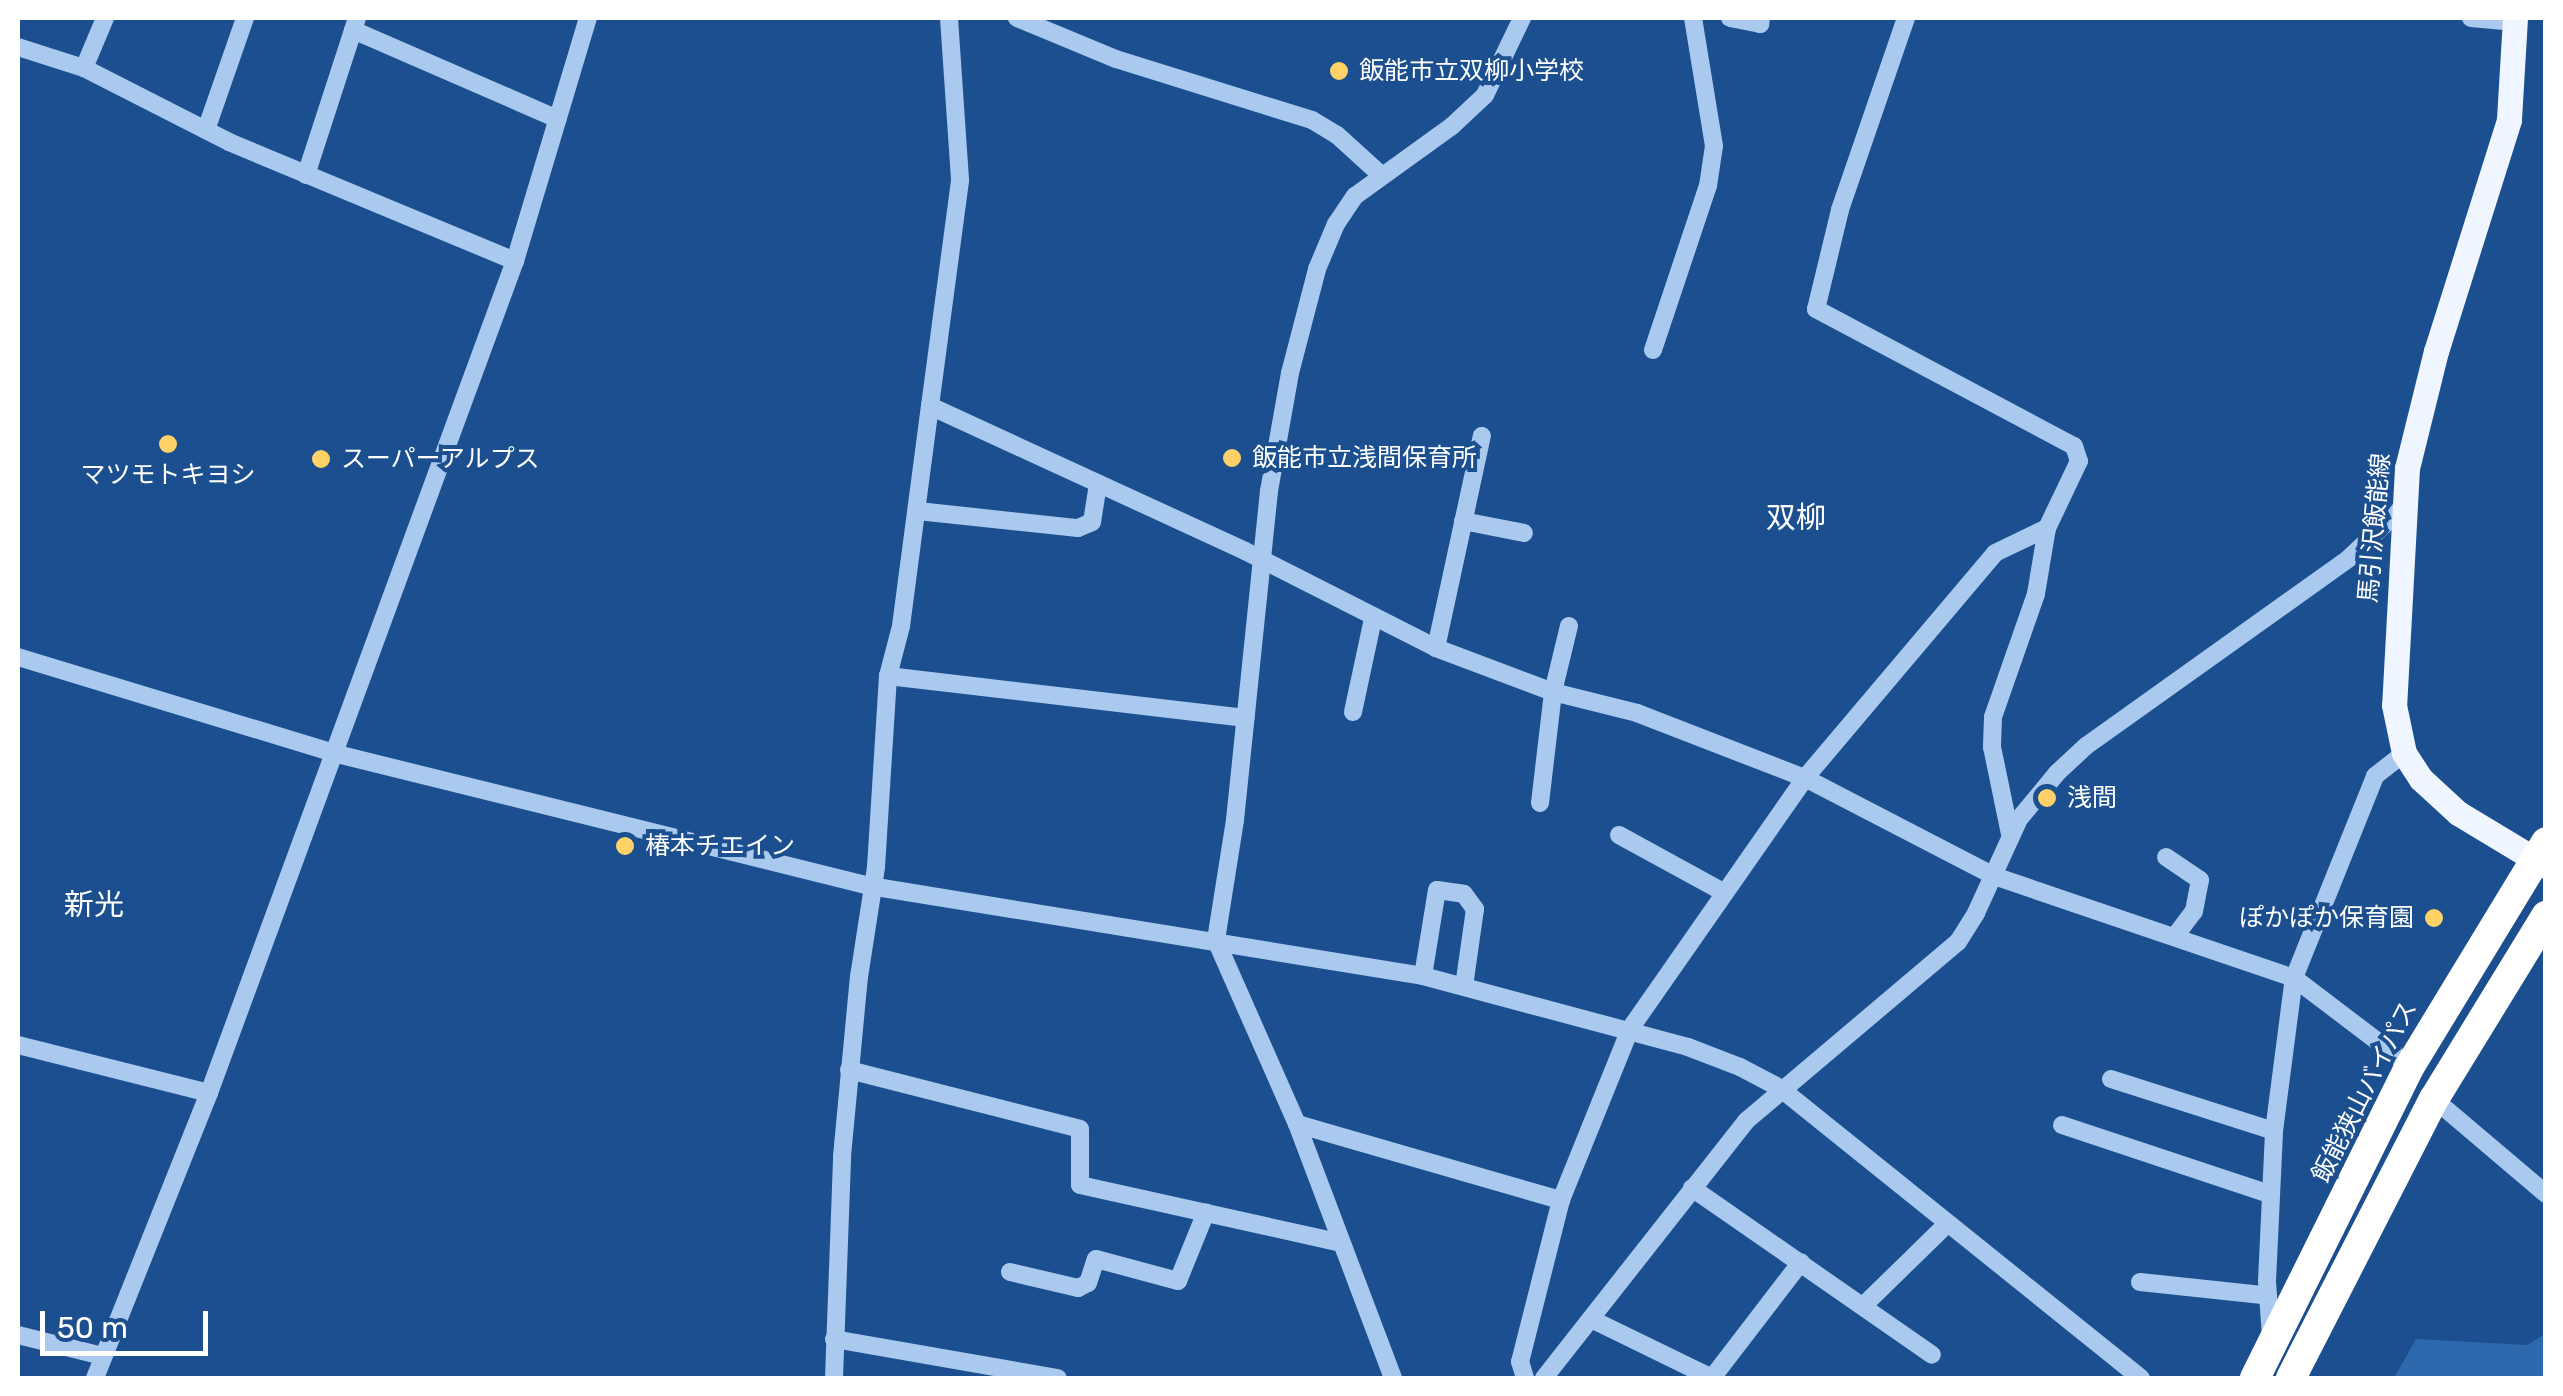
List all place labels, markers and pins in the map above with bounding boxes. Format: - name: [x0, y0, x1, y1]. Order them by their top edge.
- place label: 飯能市立双柳小学校: [1359, 56, 1584, 86]
- marker: 飯能市立双柳小学校: [1328, 60, 1350, 82]
- marker: マツモトキヨシ: [157, 433, 179, 455]
- place label: 飯能市立浅間保育所: [1252, 443, 1477, 473]
- place label: スーパーアルプス: [341, 444, 541, 474]
- marker: 飯能市立浅間保育所: [1221, 447, 1243, 469]
- marker: スーパーアルプス: [310, 448, 332, 470]
- place label: マツモトキヨシ: [81, 460, 255, 490]
- place label: 浅間: [2067, 783, 2117, 813]
- marker: 浅間: [2036, 787, 2058, 809]
- place label: 椿本チエイン: [645, 831, 795, 861]
- marker: 椿本チエイン: [614, 835, 636, 857]
- place label: ぽかぽか保育園: [2239, 903, 2414, 933]
- marker: ぽかぽか保育園: [2423, 907, 2445, 929]

